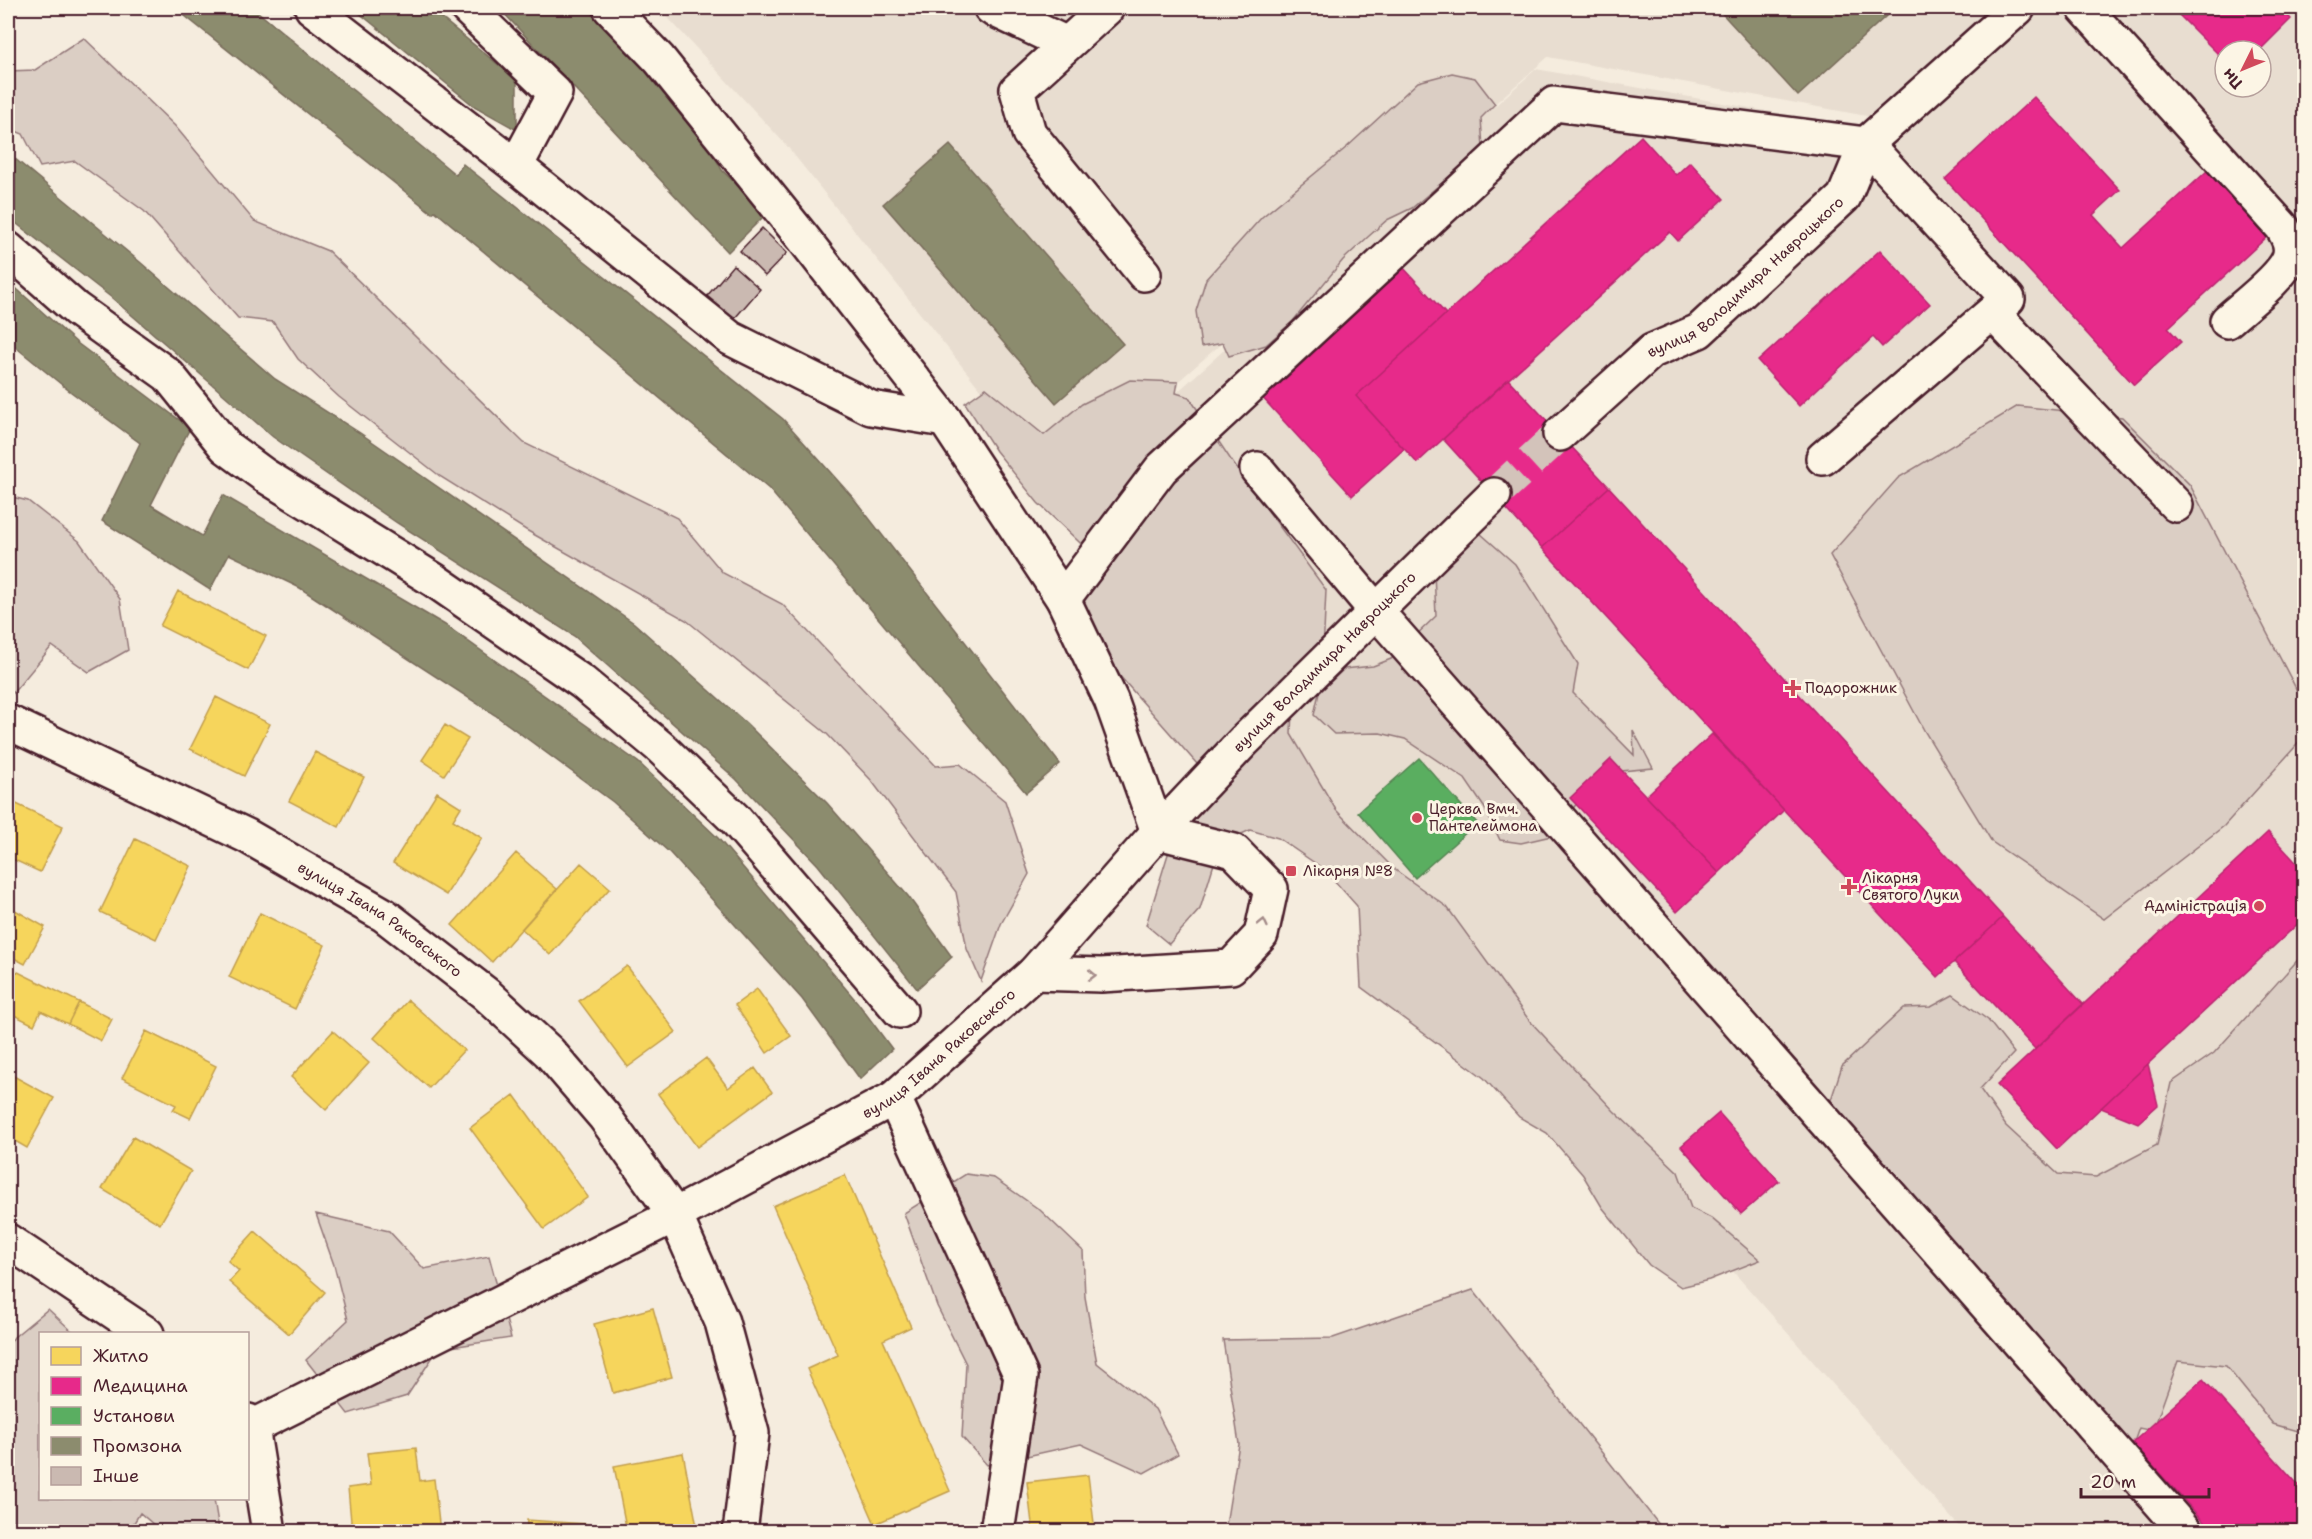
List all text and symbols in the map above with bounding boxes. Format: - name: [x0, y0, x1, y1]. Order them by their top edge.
- north arrow: [2213, 39, 2273, 99]
- text: Пн: [2218, 64, 2247, 94]
- street label: вулиця Володимира Навроцького: [1642, 192, 1848, 362]
- street label: вулиця Володимира Навроцького: [1229, 567, 1420, 757]
- place label: Подорожник: [1805, 678, 1897, 698]
- marker: Подорожник: [1786, 681, 1800, 695]
- place label: Церква Вмч. Пантелеймона: [1429, 799, 1538, 836]
- marker: Церква Вмч. Пантелеймона: [1410, 811, 1424, 825]
- street label: вулиця Івана Раковського: [294, 857, 466, 982]
- place label: Лікарня №8: [1303, 861, 1393, 881]
- marker: Лікарня №8: [1284, 864, 1298, 878]
- place label: Лікарня Святого Луки: [1862, 868, 1959, 905]
- marker: Лікарня Святого Луки: [1840, 878, 1858, 896]
- place label: Адміністрація: [2144, 896, 2247, 916]
- marker: Адміністрація: [2252, 899, 2266, 913]
- one-way arrow: [1256, 918, 1269, 928]
- one-way arrow: [1088, 969, 1097, 981]
- street label: вулиця Івана Раковського: [859, 984, 1020, 1123]
- legend: [39, 1332, 249, 1500]
- text: Житло: [93, 1344, 149, 1368]
- text: Медицина: [93, 1374, 188, 1398]
- text: Установи: [93, 1404, 175, 1428]
- text: Промзона: [93, 1434, 182, 1458]
- scale bar: [2081, 1461, 2208, 1499]
- text: Інше: [93, 1464, 139, 1488]
- text: 20 m: [2090, 1470, 2136, 1494]

